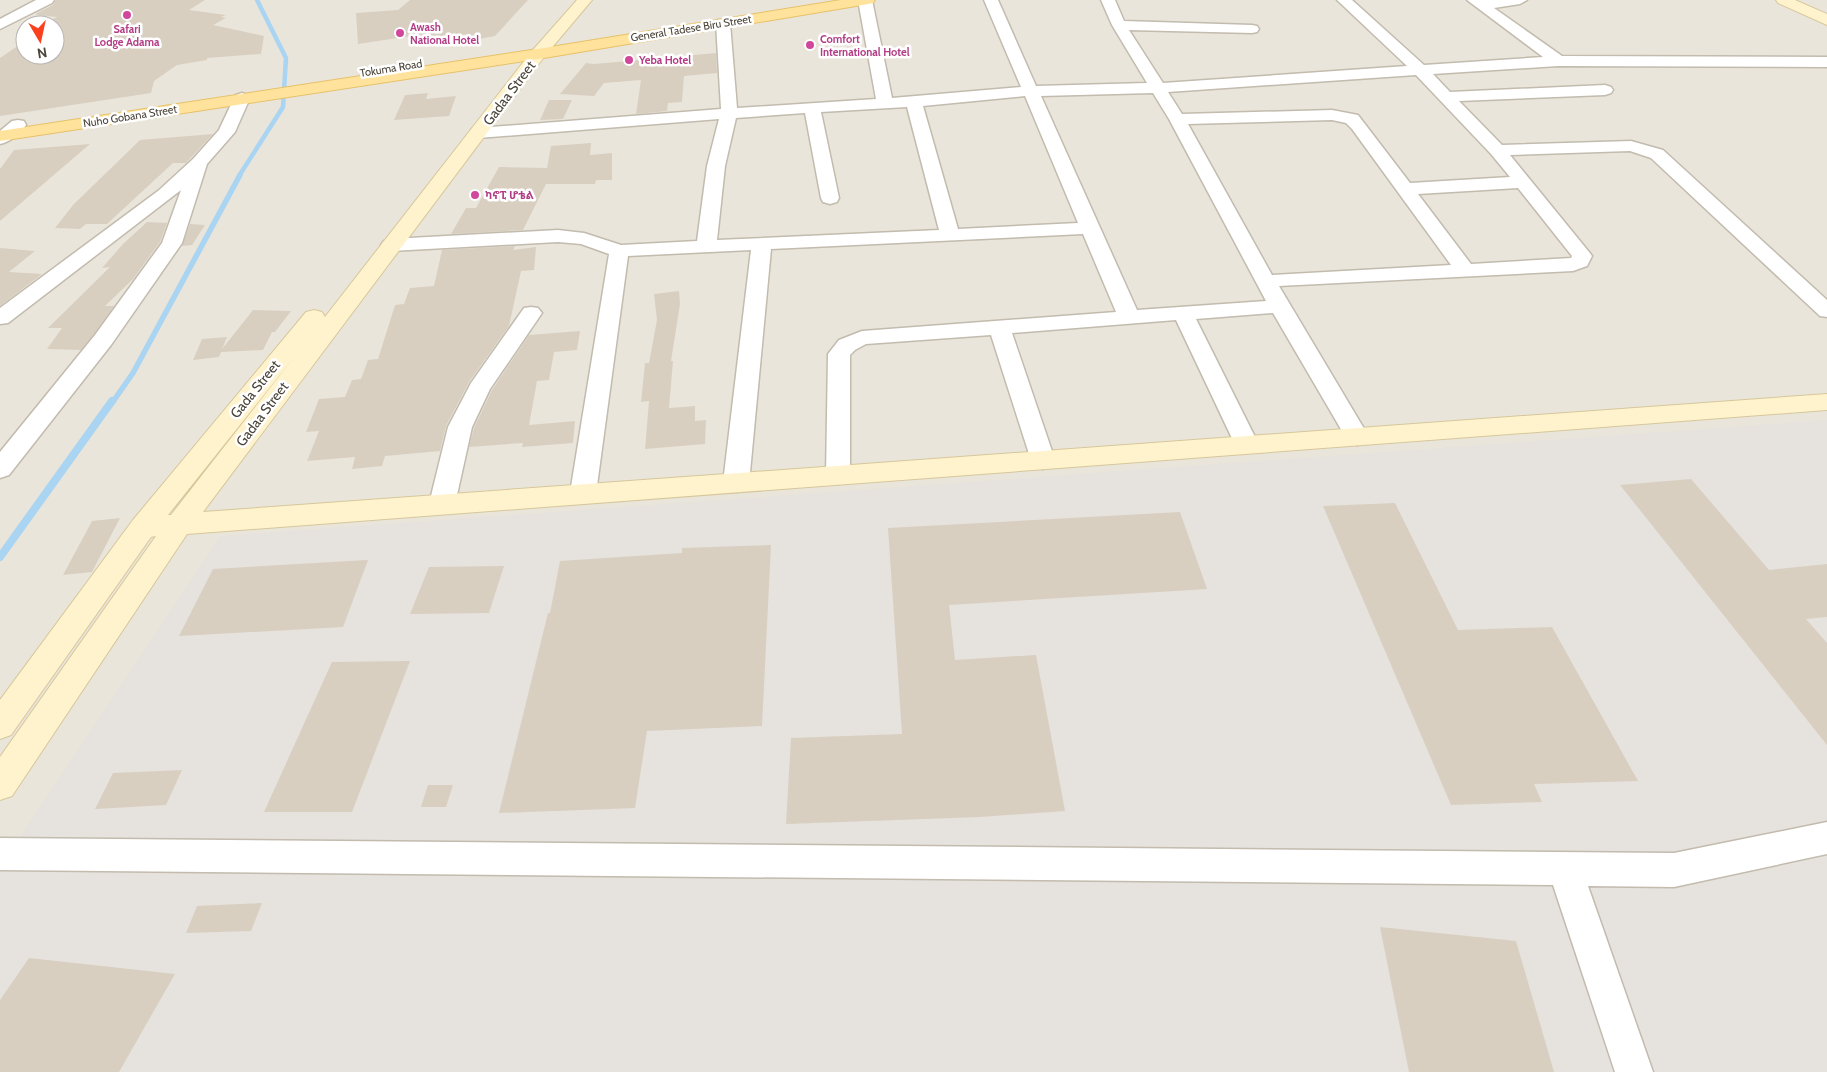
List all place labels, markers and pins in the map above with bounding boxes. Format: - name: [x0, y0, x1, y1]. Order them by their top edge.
- marker: Safari Lodge Adama: [121, 9, 133, 21]
- place label: Awash National Hotel: [410, 20, 479, 47]
- place label: Safari Lodge Adama: [94, 22, 160, 49]
- marker: Awash National Hotel: [394, 27, 406, 39]
- place label: Comfort International Hotel: [820, 32, 910, 59]
- marker: Comfort International Hotel: [804, 39, 816, 51]
- place label: Yeba Hotel: [638, 53, 691, 67]
- marker: Yeba Hotel: [623, 54, 635, 66]
- place label: ካኖፒ ሆቴል: [485, 188, 534, 202]
- marker: ካኖፒ ሆቴል: [469, 189, 481, 201]

